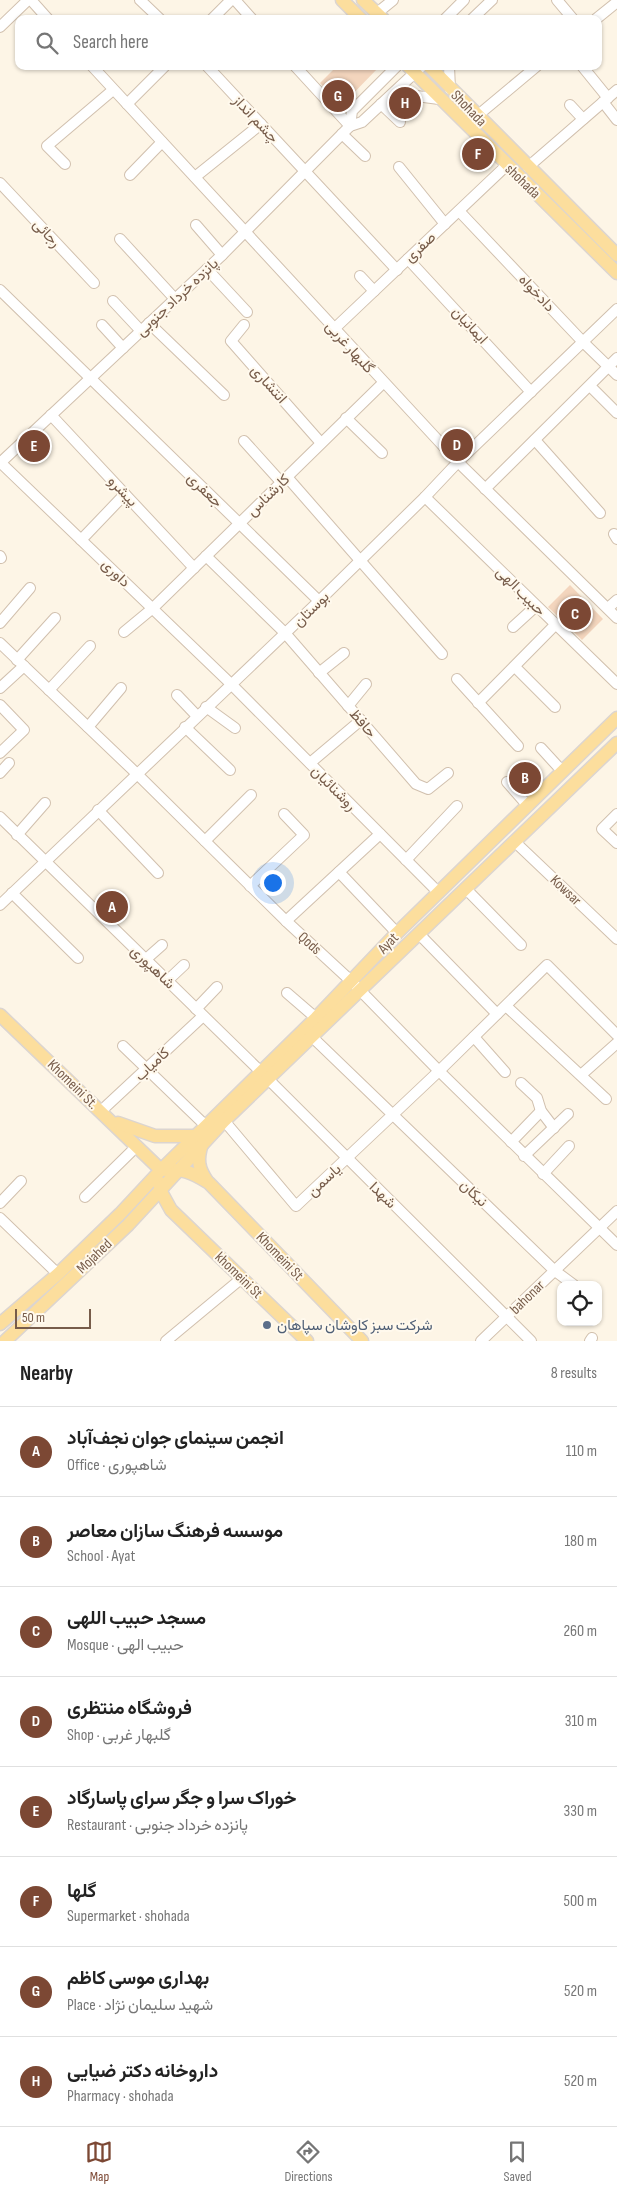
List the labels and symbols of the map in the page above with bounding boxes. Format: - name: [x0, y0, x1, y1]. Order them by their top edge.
- pin: G: [322, 77, 354, 115]
- pin: H: [389, 84, 421, 122]
- street label: Shohada: [447, 86, 491, 131]
- street label: چشم انداز: [228, 91, 283, 147]
- pin: F: [462, 135, 494, 173]
- street label: shohada: [501, 160, 545, 203]
- street label: رجائی: [29, 215, 65, 252]
- street label: صفری: [401, 228, 440, 267]
- street label: پانزده خرداد جنوبی: [132, 254, 223, 341]
- street label: دادخواه: [514, 270, 559, 316]
- street label: ایمانیان: [448, 303, 492, 348]
- street label: گلبهار غربی: [321, 317, 378, 378]
- street label: انتشاری: [246, 361, 291, 408]
- pin: D: [441, 426, 473, 464]
- pin: E: [18, 427, 50, 465]
- street label: جعفری: [183, 469, 227, 512]
- street label: کارشناس: [243, 470, 294, 521]
- street label: پیشرو: [104, 472, 142, 511]
- street label: داوری: [97, 555, 134, 592]
- street label: حبیب الهی: [492, 563, 549, 620]
- street label: بوستان: [289, 588, 333, 631]
- pin: C: [559, 595, 591, 633]
- street label: حافظ: [345, 705, 380, 742]
- pin: B: [509, 759, 541, 797]
- street label: روشنائیان: [307, 762, 360, 815]
- your location: [260, 870, 286, 896]
- street label: Kowsar: [546, 871, 586, 910]
- pin: A: [96, 888, 128, 926]
- street label: Qods: [294, 928, 325, 959]
- street label: Ayat: [373, 928, 403, 959]
- street label: شاهپوری: [126, 941, 179, 993]
- street label: کامیاب: [131, 1043, 174, 1085]
- street label: Khomeini St.: [43, 1055, 102, 1113]
- street label: یاسمن: [303, 1160, 345, 1201]
- street label: نیکان: [456, 1176, 492, 1211]
- street label: شهدا: [365, 1178, 400, 1213]
- street label: Khomeini St: [252, 1228, 308, 1285]
- street label: Mojahed: [73, 1235, 116, 1278]
- street label: khomeini St: [211, 1248, 267, 1303]
- street label: bahonar: [506, 1276, 549, 1318]
- scale bar: [15, 1306, 91, 1329]
- place label: شرکت سبز کاوشان سپاهان: [277, 1316, 433, 1335]
- marker: شرکت سبز کاوشان سپاهان: [261, 1319, 273, 1331]

